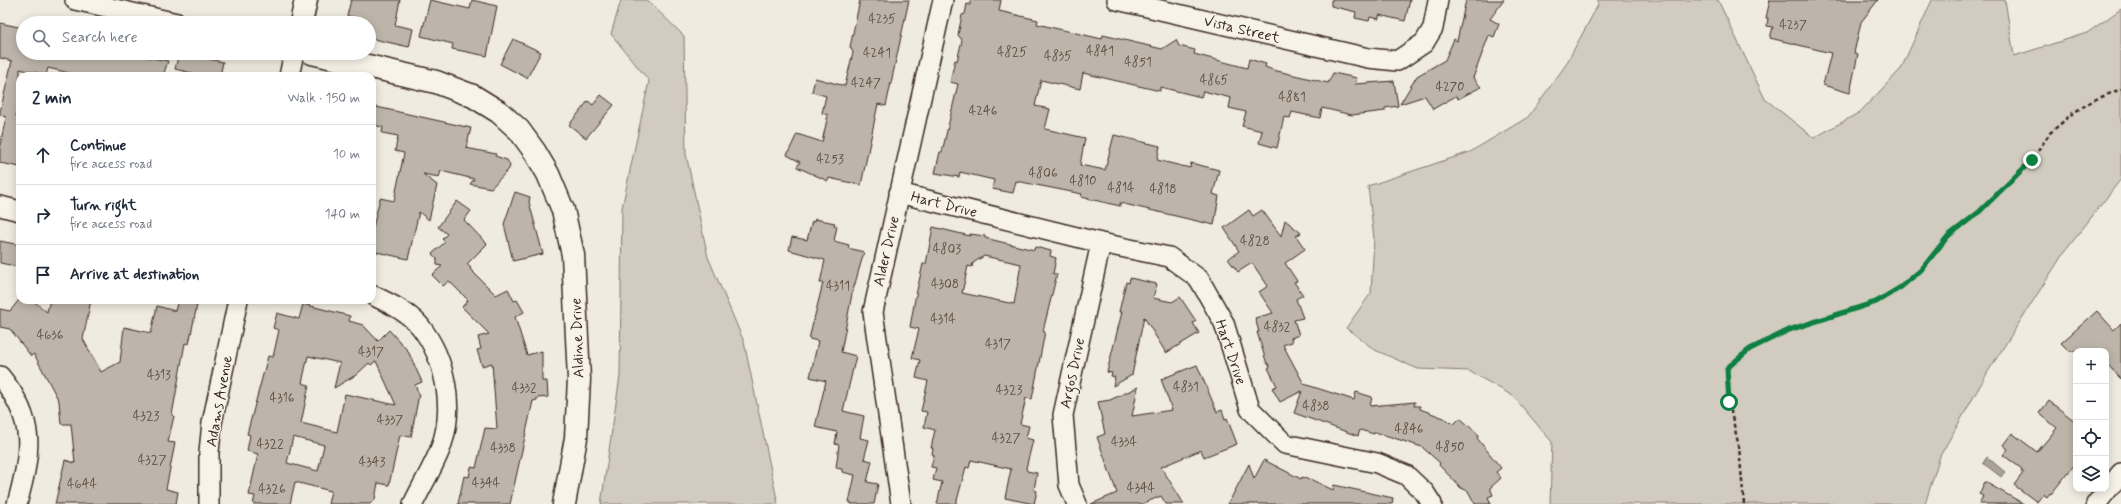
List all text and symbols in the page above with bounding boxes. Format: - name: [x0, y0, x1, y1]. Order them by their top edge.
- house number: 4235: [868, 11, 896, 28]
- street label: Vista Street: [1202, 11, 1282, 49]
- search box: [16, 16, 376, 60]
- house number: 4237: [1779, 17, 1807, 34]
- icon: search: [30, 27, 52, 49]
- text: Search here: [62, 28, 138, 48]
- house number: 4841: [1086, 43, 1114, 60]
- house number: 4825: [997, 44, 1027, 61]
- house number: 4241: [863, 45, 891, 62]
- house number: 4835: [1044, 48, 1072, 65]
- house number: 4851: [1124, 54, 1152, 71]
- house number: 4865: [1200, 72, 1229, 89]
- house number: 4247: [851, 75, 881, 92]
- house number: 4270: [1436, 79, 1464, 96]
- text: 2 min: [32, 87, 72, 109]
- house number: 4881: [1278, 89, 1306, 106]
- text: Walk · 150 m: [287, 90, 360, 107]
- house number: 4246: [969, 103, 998, 120]
- text: Continue: [70, 136, 126, 156]
- icon: ahead: [32, 144, 54, 166]
- text: 10 m: [333, 146, 360, 163]
- house number: 4253: [816, 151, 844, 168]
- route end: [2023, 151, 2041, 169]
- text: fire access road: [70, 156, 152, 173]
- house number: 4806: [1028, 165, 1058, 182]
- house number: 4810: [1069, 173, 1097, 190]
- house number: 4814: [1107, 180, 1135, 197]
- house number: 4818: [1149, 181, 1177, 198]
- street label: Hart Drive: [908, 187, 979, 223]
- text: Turn right: [70, 196, 137, 216]
- icon: right: [32, 204, 54, 226]
- text: 140 m: [325, 206, 360, 223]
- street label: Alder Drive: [869, 214, 905, 288]
- text: fire access road: [70, 216, 152, 233]
- house number: 4828: [1240, 233, 1270, 250]
- house number: 4803: [933, 241, 961, 258]
- icon: arrive: [32, 264, 54, 286]
- text: Arrive at destination: [70, 265, 199, 285]
- house number: 4308: [931, 276, 959, 293]
- house number: 4311: [826, 278, 850, 295]
- street label: Aldine Drive: [567, 297, 589, 379]
- house number: 4314: [930, 311, 956, 328]
- street label: Hart Drive: [1210, 317, 1251, 388]
- house number: 4832: [1264, 319, 1291, 336]
- house number: 4636: [37, 327, 64, 344]
- house number: 4317: [985, 336, 1011, 353]
- street label: Argos Drive: [1056, 336, 1091, 411]
- house number: 4317: [358, 344, 384, 361]
- map controls: [2073, 348, 2109, 492]
- button: +: [2073, 348, 2109, 384]
- street label: Adams Avenue: [202, 354, 238, 449]
- house number: 4313: [147, 367, 171, 384]
- house number: 4831: [1173, 379, 1199, 396]
- house number: 4332: [512, 380, 537, 397]
- house number: 4323: [996, 382, 1022, 399]
- button: −: [2073, 384, 2109, 420]
- house number: 4316: [270, 390, 295, 407]
- route start: [1720, 393, 1738, 411]
- house number: 4838: [1302, 398, 1330, 415]
- house number: 4323: [133, 408, 159, 425]
- house number: 4337: [377, 412, 403, 429]
- button: locate: [2073, 420, 2109, 456]
- house number: 4846: [1394, 421, 1424, 438]
- house number: 4327: [992, 430, 1020, 447]
- house number: 4334: [1111, 434, 1137, 451]
- house number: 4322: [256, 436, 284, 453]
- house number: 4850: [1435, 439, 1465, 456]
- house number: 4338: [490, 440, 516, 457]
- house number: 4327: [138, 452, 166, 469]
- house number: 4343: [359, 454, 385, 471]
- button: layers: [2073, 456, 2109, 492]
- house number: 4344: [472, 475, 501, 492]
- house number: 4644: [67, 476, 97, 493]
- house number: 4344: [1127, 480, 1156, 497]
- house number: 4326: [258, 481, 286, 498]

